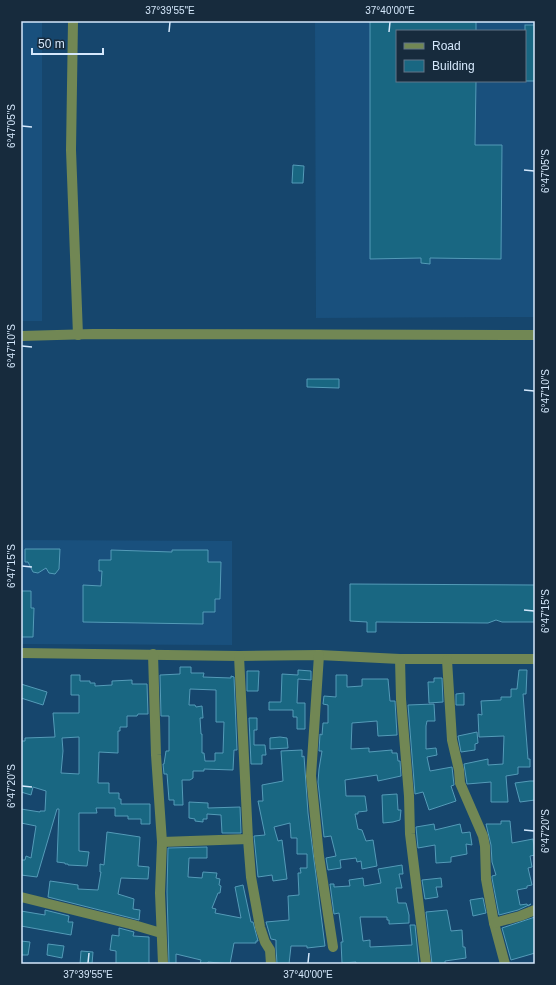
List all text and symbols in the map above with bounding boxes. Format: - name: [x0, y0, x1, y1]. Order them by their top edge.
- text: 37°39'55"E: [145, 5, 195, 16]
- text: 37°40'00"E: [365, 5, 415, 16]
- scale bar: [32, 30, 103, 56]
- legend: [396, 30, 526, 82]
- text: 50 m: [38, 37, 65, 51]
- text: Road: [432, 39, 461, 53]
- text: Building: [432, 59, 475, 73]
- text: 6°47'05"S: [6, 104, 17, 148]
- text: 6°47'05"S: [540, 149, 551, 193]
- text: 6°47'10"S: [6, 324, 17, 368]
- text: 6°47'10"S: [540, 369, 551, 413]
- text: 6°47'15"S: [6, 544, 17, 588]
- text: 6°47'15"S: [540, 589, 551, 633]
- text: 6°47'20"S: [6, 764, 17, 808]
- text: 6°47'20"S: [540, 809, 551, 853]
- text: 37°39'55"E: [63, 969, 113, 980]
- text: 37°40'00"E: [283, 969, 333, 980]

